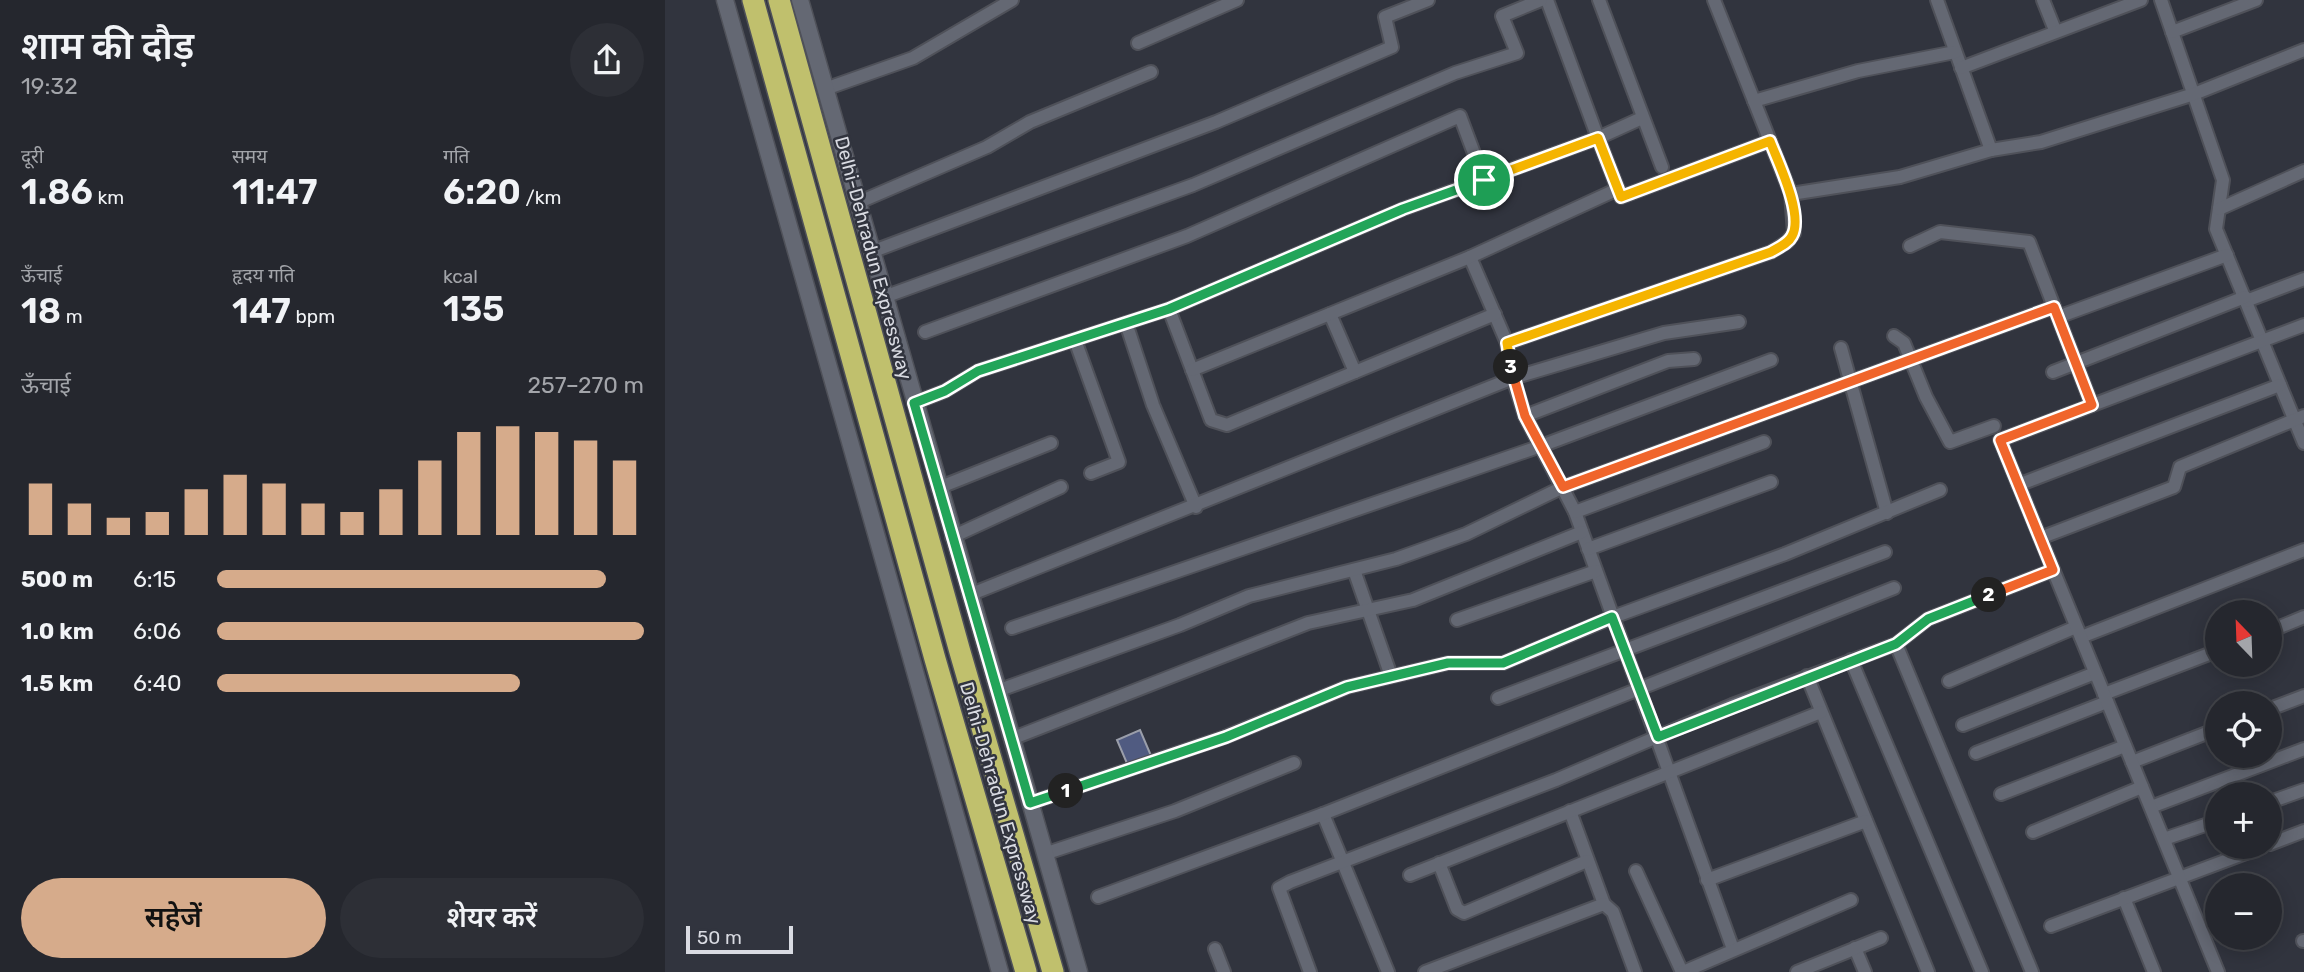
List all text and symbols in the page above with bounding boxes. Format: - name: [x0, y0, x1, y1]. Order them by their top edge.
- text: शाम की दौड़: [21, 23, 194, 69]
- button: share: [570, 23, 644, 97]
- text: 19:32: [21, 72, 78, 100]
- street label: Delhi-Dehradun Expressway: [830, 134, 917, 382]
- text: दूरी: [21, 145, 44, 168]
- text: समय: [232, 145, 267, 168]
- text: गति: [443, 145, 469, 168]
- pin: [1454, 150, 1514, 210]
- icon: arrive: [1465, 161, 1503, 199]
- text: 1.86: [21, 171, 93, 213]
- text: 11:47: [232, 171, 318, 213]
- text: 6:20: [443, 171, 521, 213]
- text: km: [93, 186, 124, 209]
- text: /km: [521, 186, 561, 209]
- text: ऊँचाई: [21, 264, 62, 287]
- text: हृदय गति: [232, 264, 295, 287]
- text: kcal: [443, 265, 478, 288]
- text: 135: [443, 288, 504, 330]
- text: 18: [21, 290, 61, 332]
- text: 147: [232, 290, 291, 332]
- text: m: [61, 305, 83, 328]
- text: bpm: [291, 305, 335, 328]
- pin: 3: [1493, 350, 1529, 384]
- text: 3: [1504, 355, 1517, 378]
- text: ऊँचाई: [21, 371, 71, 399]
- text: 257–270 m: [528, 371, 644, 399]
- text: 500 m: [21, 565, 93, 593]
- text: 6:15: [133, 565, 176, 593]
- pin: 2: [1971, 578, 2007, 612]
- text: 2: [1982, 583, 1995, 606]
- north arrow: [2205, 600, 2282, 677]
- map controls: [2205, 600, 2282, 950]
- text: 1.0 km: [21, 617, 94, 645]
- text: 6:06: [133, 617, 181, 645]
- text: 1.5 km: [21, 669, 93, 697]
- text: 6:40: [133, 669, 182, 697]
- street label: Delhi-Dehradun Expressway: [955, 679, 1046, 927]
- button: locate: [2205, 691, 2282, 768]
- pin: 1: [1049, 774, 1083, 808]
- text: 1: [1061, 779, 1070, 802]
- button: +: [2205, 782, 2282, 859]
- button: −: [2205, 873, 2282, 950]
- button: सहेजें: [21, 878, 326, 958]
- button: शेयर करें: [340, 878, 644, 958]
- scale bar: [686, 923, 793, 955]
- text: 50 m: [697, 926, 742, 949]

